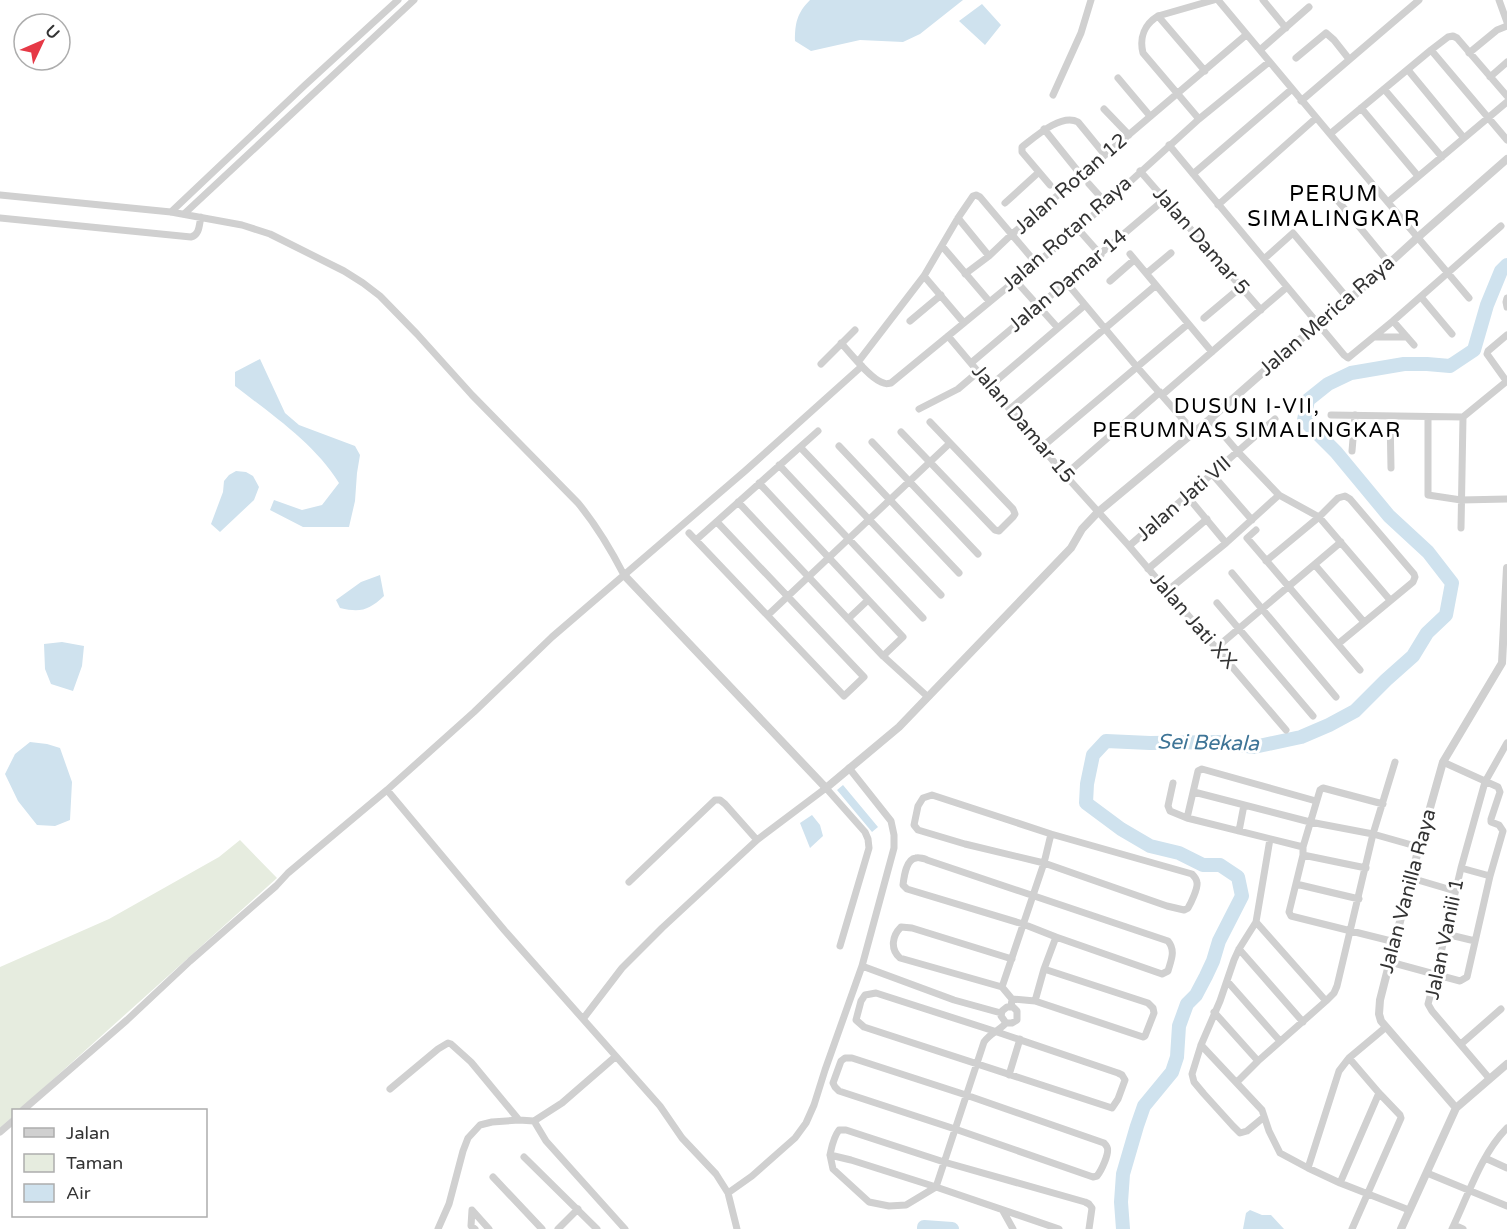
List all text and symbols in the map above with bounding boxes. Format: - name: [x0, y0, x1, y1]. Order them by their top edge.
- north arrow: [12, 12, 72, 72]
- text: U: [41, 21, 63, 44]
- street label: Jalan Rotan 12: [1010, 128, 1132, 240]
- street label: Jalan Rotan Raya: [997, 171, 1137, 297]
- district label: PERUM SIMALINGKAR: [1247, 181, 1421, 232]
- street label: Jalan Damar 5: [1148, 182, 1254, 300]
- street label: Jalan Damar 14: [1004, 224, 1132, 338]
- street label: Jalan Merica Raya: [1254, 251, 1400, 381]
- street label: Jalan Damar 15: [966, 360, 1080, 488]
- district label: DUSUN I-VII, PERUMNAS SIMALINGKAR: [1092, 394, 1402, 443]
- street label: Jalan Jati VII: [1132, 451, 1236, 547]
- street label: Jalan Jati XX: [1145, 568, 1241, 674]
- water label: Sei Bekala: [1157, 730, 1260, 756]
- street label: Jalan Vanilla Raya: [1375, 806, 1441, 976]
- street label: Jalan Vanili 1: [1420, 876, 1470, 1002]
- legend: [12, 1109, 207, 1217]
- text: Jalan: [66, 1122, 110, 1144]
- text: Taman: [66, 1152, 123, 1174]
- text: Air: [66, 1182, 91, 1204]

